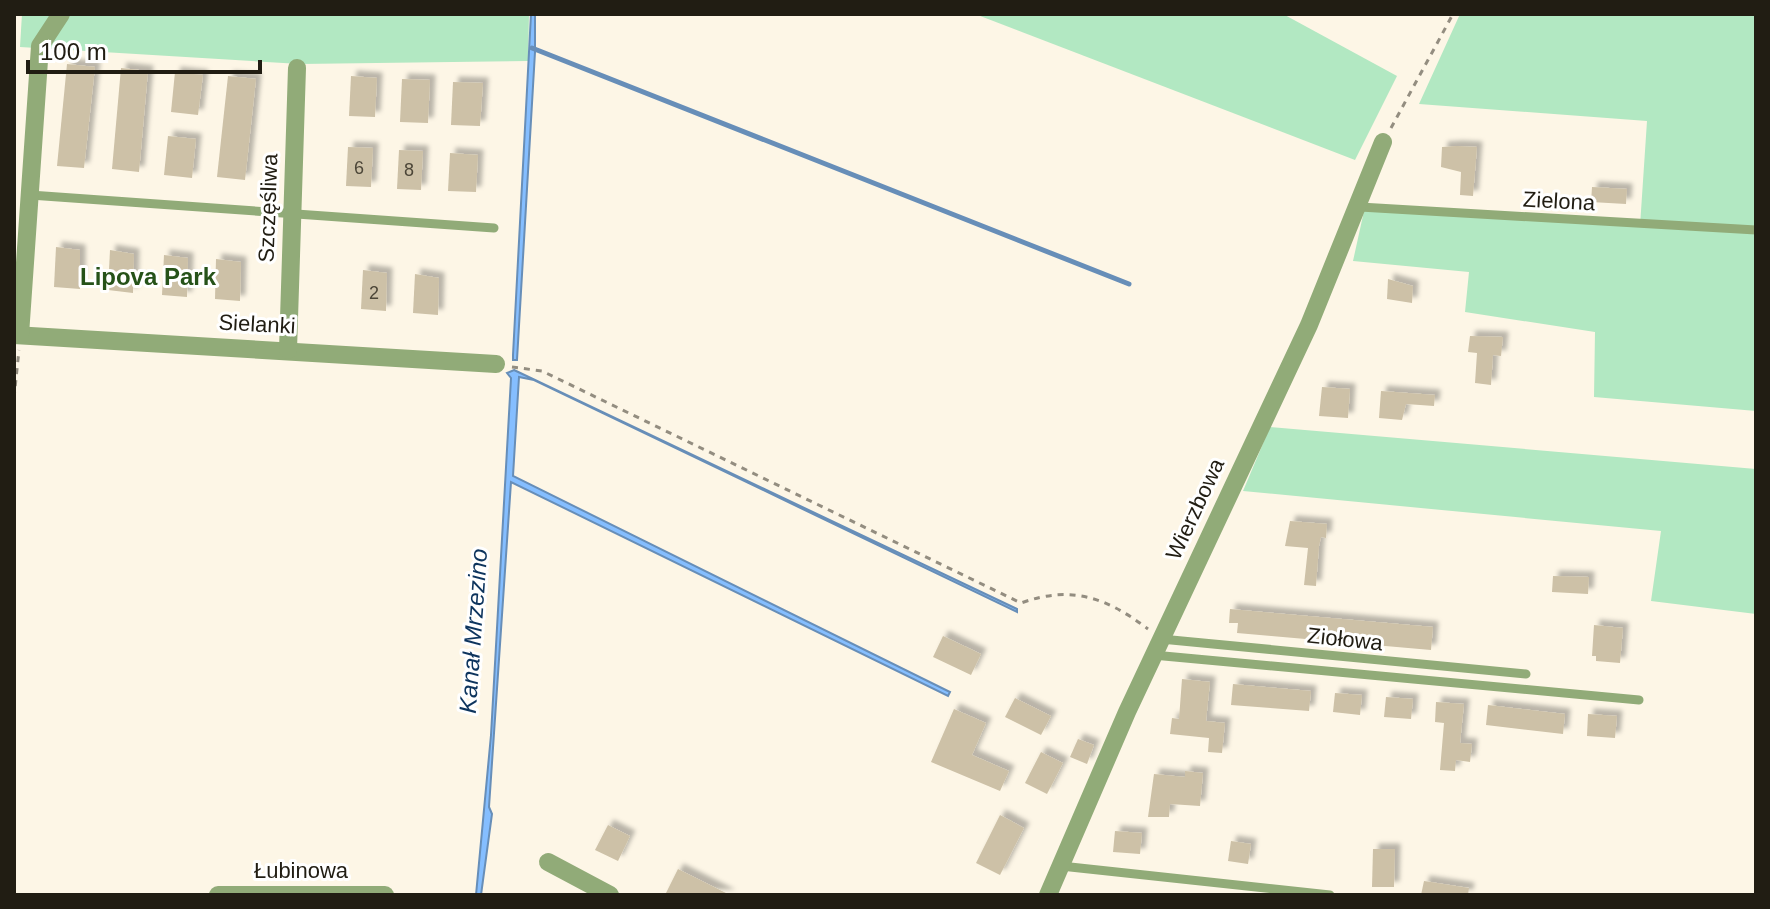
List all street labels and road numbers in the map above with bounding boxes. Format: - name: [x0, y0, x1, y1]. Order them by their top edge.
- street label: Szczęśliwa: [254, 152, 282, 263]
- street label: Zielona: [1522, 187, 1596, 215]
- street label: Sielanki: [218, 310, 296, 338]
- street label: Wierzbowa: [1161, 454, 1230, 564]
- street label: Ziołowa: [1306, 623, 1385, 655]
- street label: Łubinowa: [254, 858, 349, 883]

